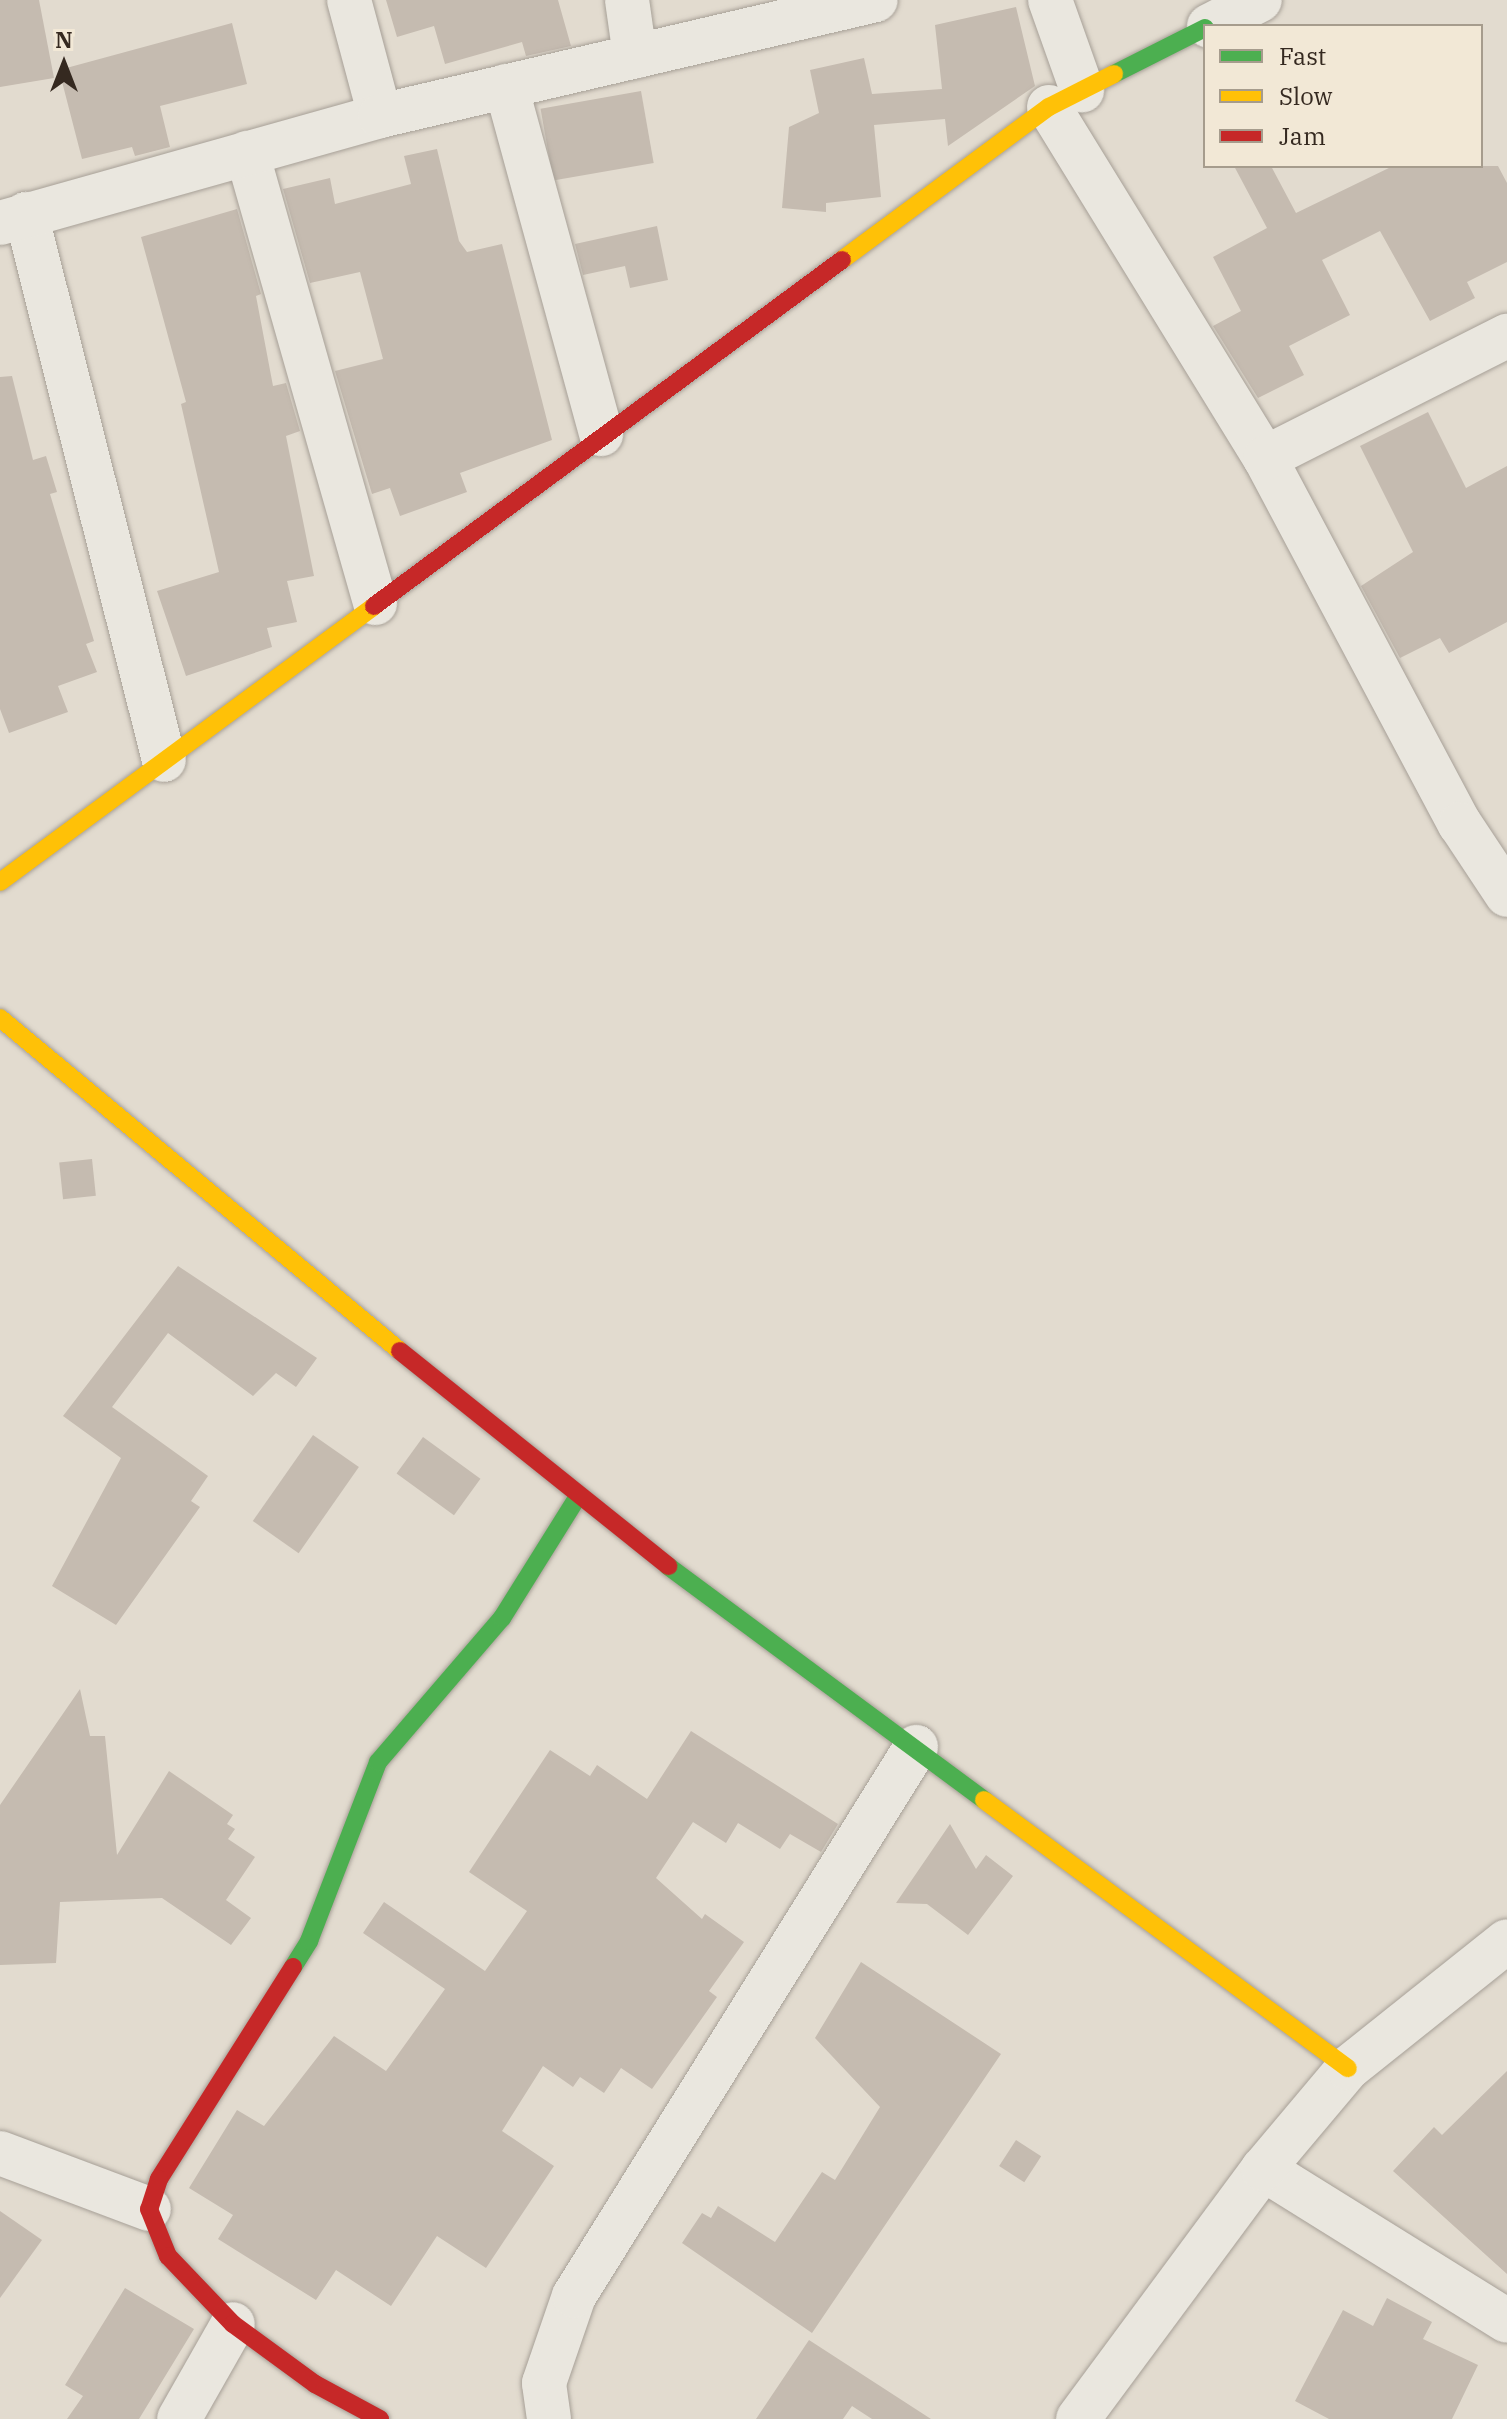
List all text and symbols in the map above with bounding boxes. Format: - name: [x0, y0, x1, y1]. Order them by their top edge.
- north arrow: [24, 24, 104, 104]
- legend: [1203, 24, 1483, 168]
- text: N: [55, 25, 73, 54]
- text: Fast: [1279, 40, 1326, 72]
- text: Slow: [1279, 80, 1332, 112]
- text: Jam: [1279, 120, 1326, 152]

